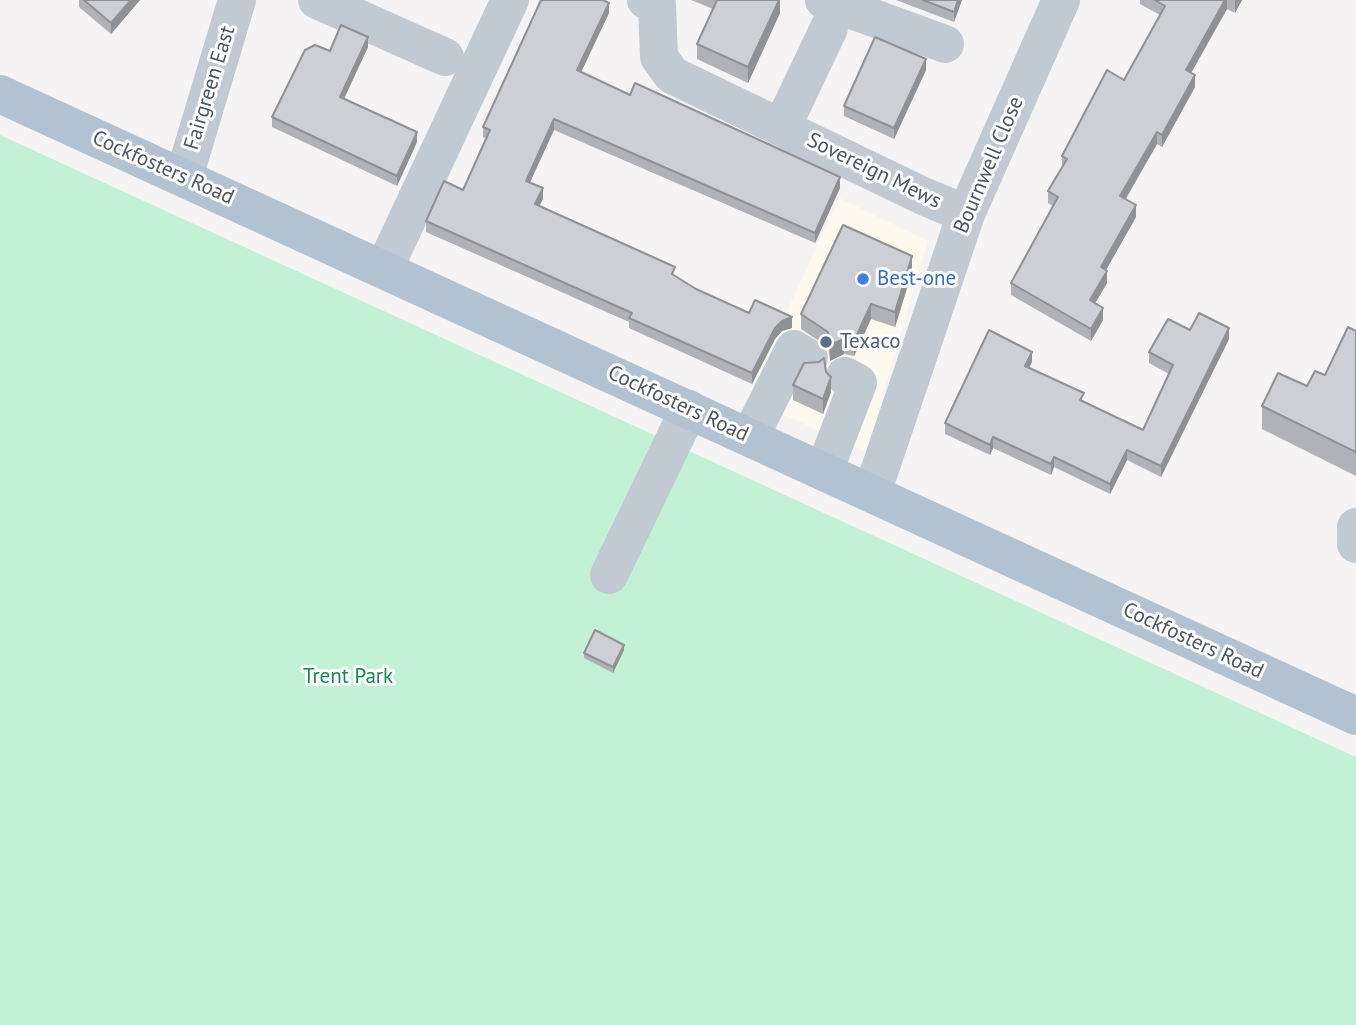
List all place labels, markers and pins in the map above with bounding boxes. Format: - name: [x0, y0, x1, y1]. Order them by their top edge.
- place label: Best-one: [877, 266, 956, 292]
- marker: Best-one: [855, 271, 871, 287]
- place label: Texaco: [840, 329, 901, 355]
- marker: Texaco: [818, 334, 834, 350]

